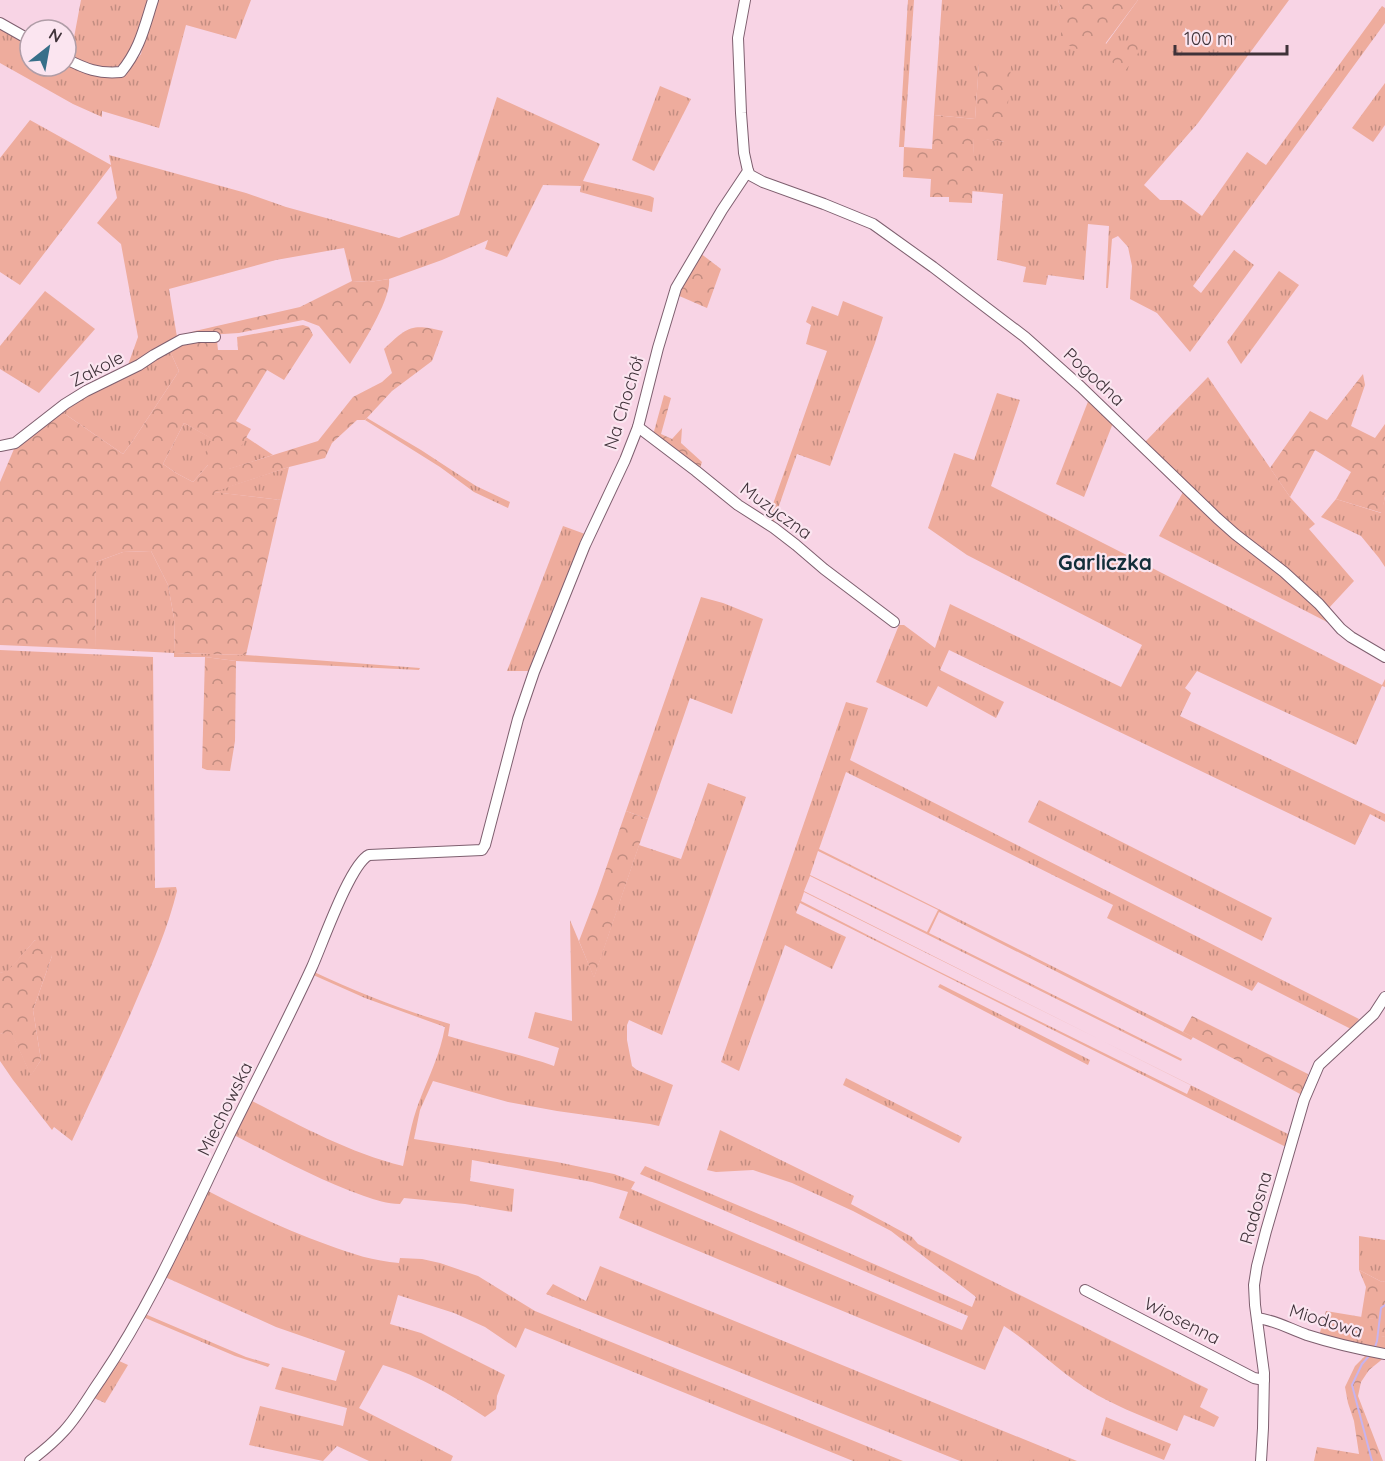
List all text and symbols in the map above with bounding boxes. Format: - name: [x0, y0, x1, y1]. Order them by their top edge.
- north arrow: [18, 18, 78, 78]
- scale bar: [1175, 18, 1288, 56]
- text: N: [46, 24, 66, 47]
- text: 100 m: [1184, 27, 1233, 50]
- street label: Pogodna: [1059, 343, 1130, 411]
- street label: Zakole: [66, 345, 127, 392]
- street label: Na Chochół: [598, 353, 649, 452]
- street label: Muzyczna: [736, 477, 817, 544]
- district label: Garliczka: [1058, 549, 1152, 575]
- street label: Miechowska: [192, 1058, 257, 1160]
- street label: Radosna: [1234, 1169, 1277, 1247]
- street label: Wiosenna: [1140, 1292, 1224, 1350]
- street label: Miodowa: [1286, 1298, 1366, 1343]

